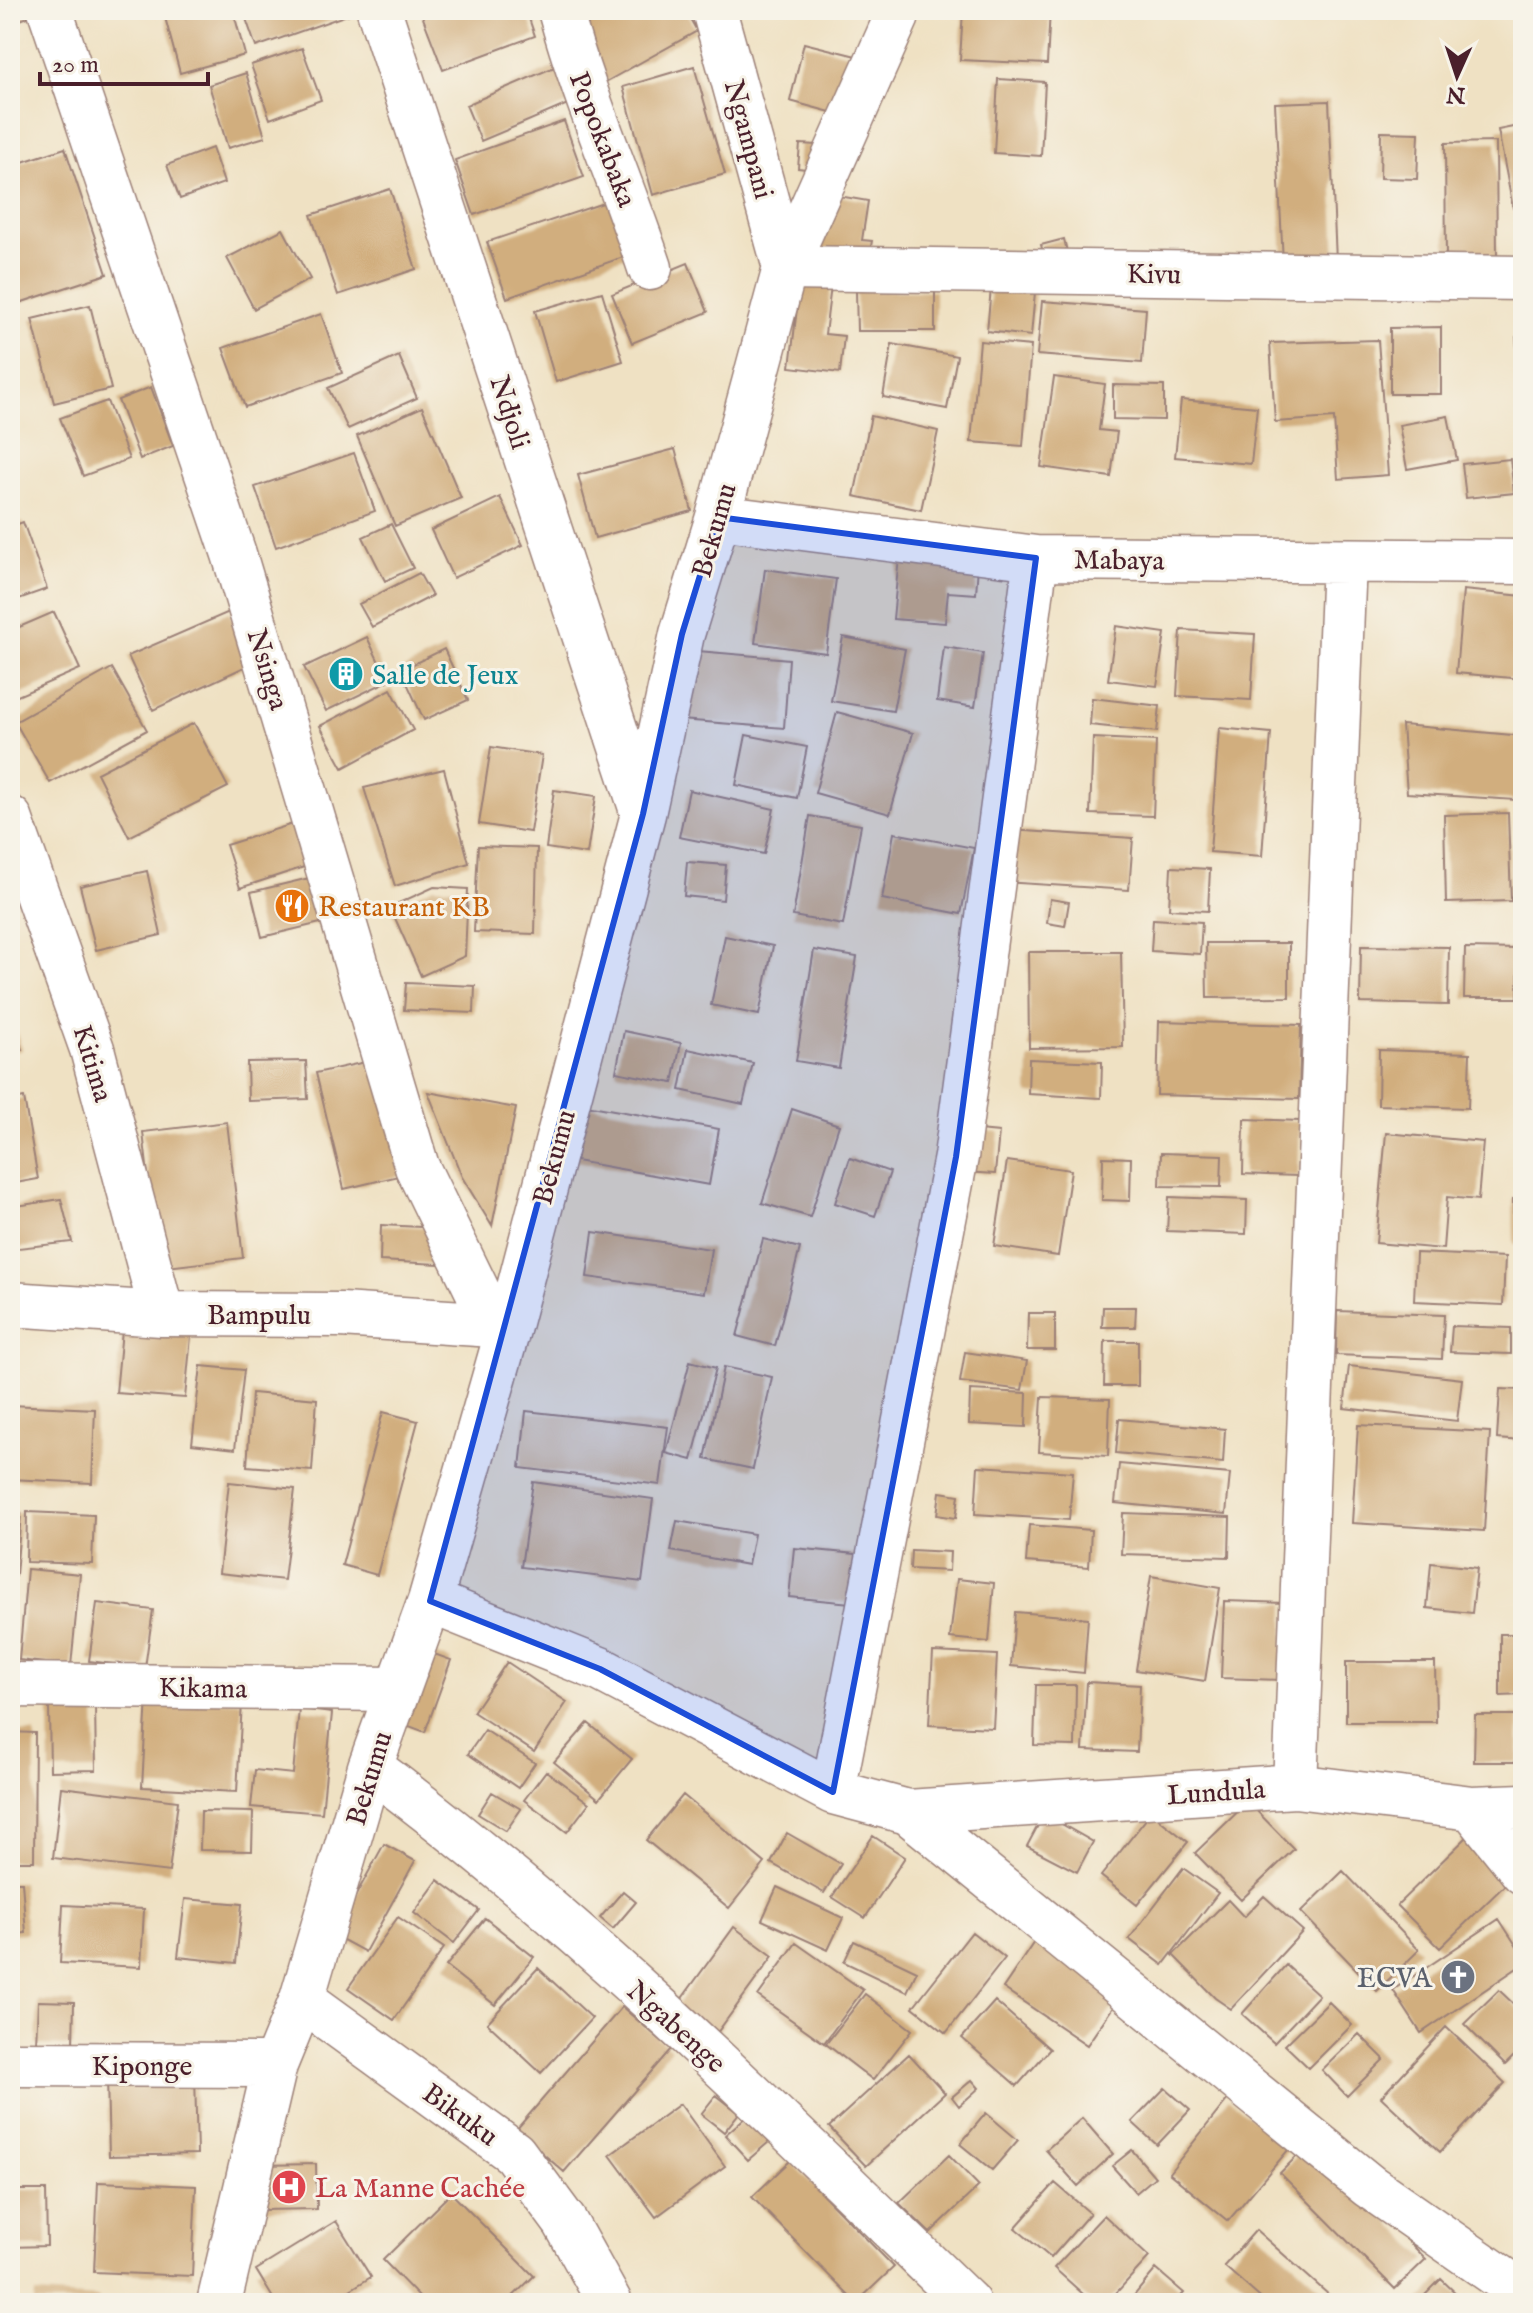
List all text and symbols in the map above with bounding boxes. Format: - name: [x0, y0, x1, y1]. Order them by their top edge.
- scale bar: [40, 36, 208, 86]
- north arrow: [1417, 36, 1497, 116]
- text: 20 m: [52, 50, 99, 81]
- street label: Popokabaka: [560, 67, 644, 213]
- street label: Ngampani: [715, 76, 780, 203]
- text: N: [1446, 79, 1467, 109]
- street label: Kivu: [1126, 258, 1182, 293]
- street label: Ndjoli: [480, 372, 537, 454]
- street label: Bekumu: [685, 479, 746, 582]
- street label: Mabaya: [1073, 543, 1166, 580]
- street label: Nsinga: [238, 625, 296, 715]
- building icon: Salle de Jeux: [327, 655, 365, 693]
- place label: Salle de Jeux: [372, 659, 519, 694]
- restaurant icon: Restaurant KB: [273, 887, 311, 925]
- place label: Restaurant KB: [318, 891, 490, 926]
- street label: Kitima: [63, 1021, 120, 1107]
- street label: Bekumu: [526, 1106, 585, 1209]
- street label: Bampulu: [207, 1299, 311, 1334]
- street label: Kikama: [158, 1671, 248, 1708]
- street label: Bekumu: [340, 1727, 401, 1830]
- street label: Lundula: [1166, 1773, 1267, 1814]
- church icon: ECVA: [1439, 1958, 1477, 1996]
- place label: ECVA: [1357, 1962, 1433, 1997]
- street label: Ngabenge: [618, 1974, 732, 2082]
- street label: Kiponge: [92, 2050, 193, 2085]
- street label: Bikuku: [415, 2077, 504, 2155]
- hospital icon: La Manne Cachée: [270, 2168, 308, 2206]
- place label: La Manne Cachée: [315, 2172, 525, 2207]

